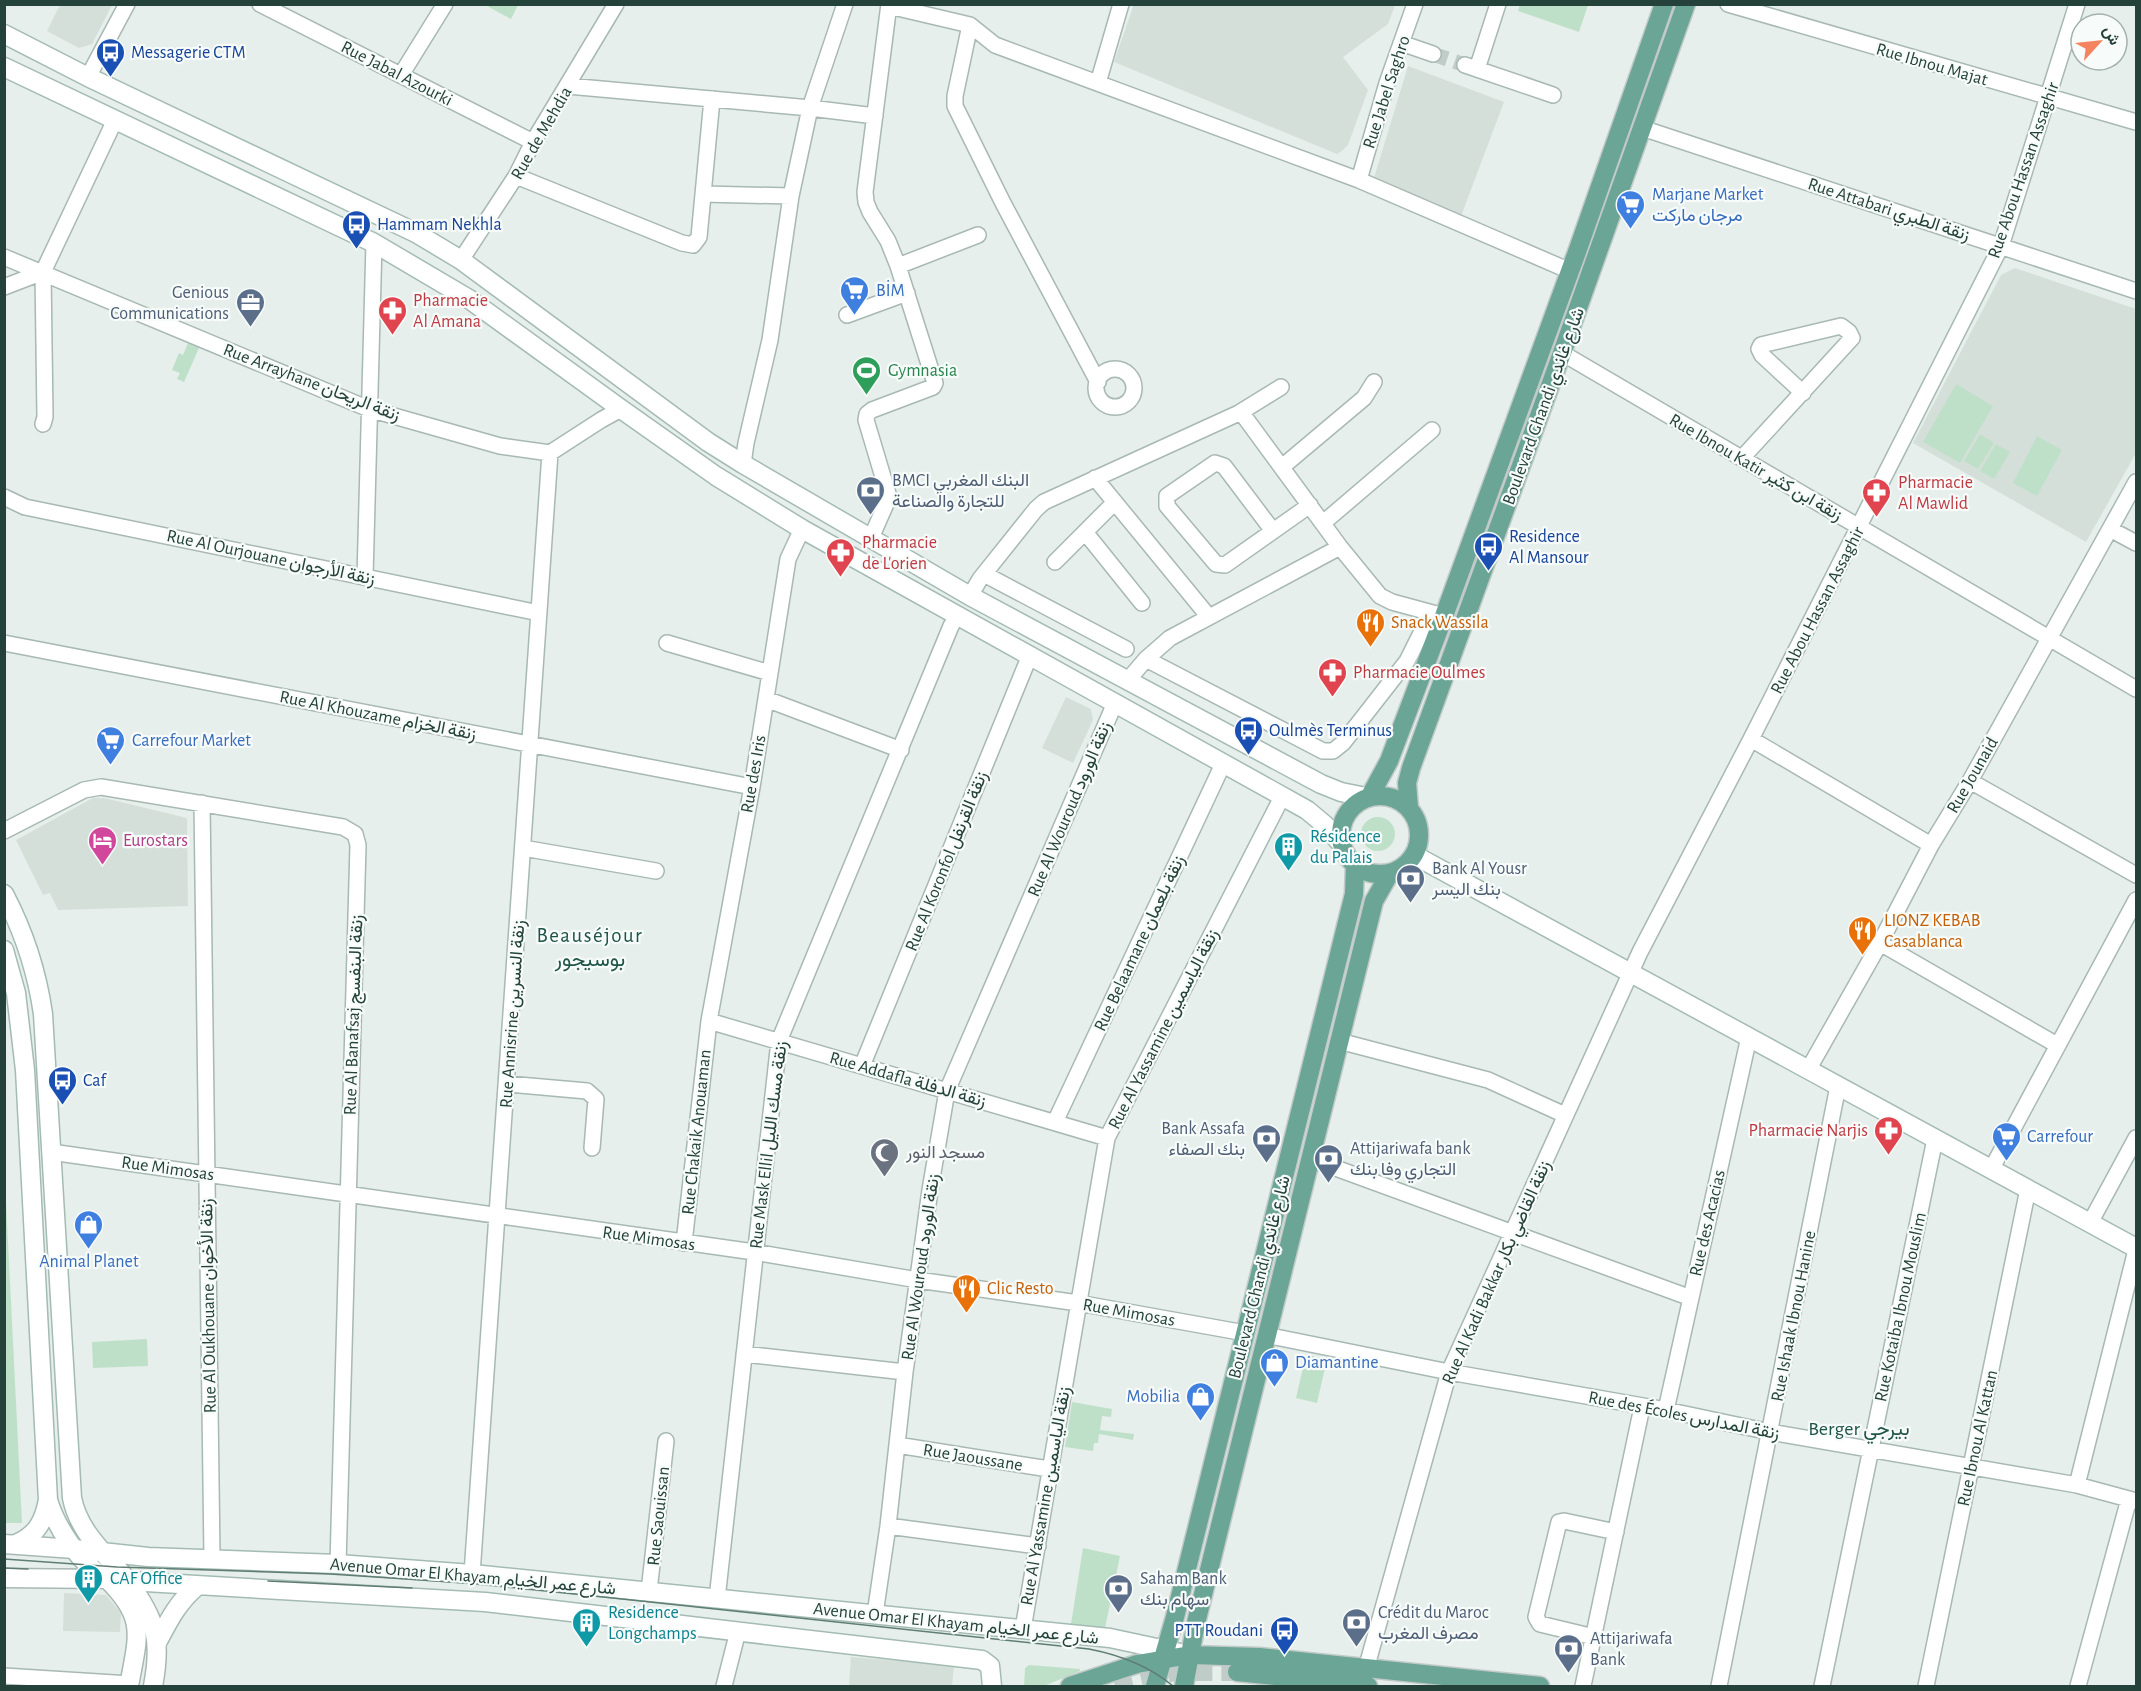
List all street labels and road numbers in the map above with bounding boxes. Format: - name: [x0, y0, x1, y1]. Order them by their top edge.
- street label: Rue Jabel Saghro: [1360, 33, 1414, 151]
- street label: Rue Jabal Azourki: [338, 38, 455, 110]
- street label: Rue Ibnou Majat: [1874, 40, 1990, 90]
- street label: Rue Abou Hassan Assaghir: [1985, 80, 2063, 261]
- street label: Rue de Mehdia: [508, 84, 576, 183]
- street label: Rue Attabari زنقة الطبري: [1804, 175, 1972, 249]
- street label: Boulevard Ghandi شارع غاندي: [1500, 305, 1593, 509]
- street label: Rue Arrayhane زنقة الريحان: [220, 341, 403, 426]
- street label: Rue Ibnou Katir زنقة ابن كثير: [1665, 411, 1845, 526]
- street label: Rue Abou Hassan Assaghir: [1768, 524, 1868, 697]
- street label: Rue Al Ourjouane زنقة الأرجوان: [165, 525, 377, 590]
- street label: Rue Al Khouzame زنقة الخزام: [278, 688, 478, 746]
- street label: Rue Al Wouroud زنقة الورود: [1025, 719, 1116, 900]
- street label: Rue des Iris: [738, 734, 770, 815]
- street label: Rue Jounaid: [1944, 734, 2002, 817]
- street label: Rue Al Koronfol زنقة القرنفل: [903, 769, 992, 954]
- street label: Rue Belaamane زنقة بلعمان: [1091, 853, 1189, 1035]
- street label: Rue Al Banafsaj زنقة البنفسج: [342, 914, 368, 1116]
- street label: Rue Annisrine زنقة النسرين: [497, 919, 530, 1109]
- street label: Rue Al Yassamine زنقة الياسمين: [1106, 927, 1223, 1133]
- street label: Rue Mask Ellil زنقة مسك الليل: [747, 1040, 792, 1250]
- street label: Rue Chakaik Anouaman: [679, 1048, 715, 1216]
- street label: Rue Addafla زنقة الدفلة: [827, 1049, 988, 1112]
- street label: Rue Mimosas: [120, 1154, 215, 1184]
- street label: Rue Al Kadi Bakkar زنقة القاضي بكار: [1439, 1158, 1559, 1389]
- street label: Rue des Acacias: [1687, 1168, 1729, 1278]
- street label: Rue Al Wouroud زنقة الورود: [899, 1173, 944, 1362]
- street label: Boulevard Ghandi شارع غاندي: [1226, 1174, 1299, 1382]
- street label: Rue Al Oukhouane زنقة الأخوان: [196, 1198, 221, 1414]
- street label: Rue Kotaiba Ibnou Mouslim: [1872, 1211, 1930, 1404]
- street label: Rue Mimosas: [601, 1224, 696, 1254]
- street label: Rue Ishaak Ibnou Hanine: [1769, 1229, 1819, 1403]
- street label: Rue Mimosas: [1081, 1296, 1176, 1330]
- street label: Rue Ibnou Al Kattan: [1955, 1368, 2001, 1508]
- street label: Rue Al Yassamine زنقة الياسمين: [1018, 1385, 1075, 1607]
- street label: Rue des Écoles زنقة المدارس: [1586, 1386, 1782, 1444]
- street label: Rue Jaoussane: [922, 1441, 1024, 1475]
- street label: Rue Saouissan: [645, 1466, 673, 1567]
- street label: Avenue Omar El Khayam شارع عمر الخيام: [329, 1556, 617, 1600]
- street label: Avenue Omar El Khayam شارع عمر الخيام: [812, 1600, 1099, 1650]

